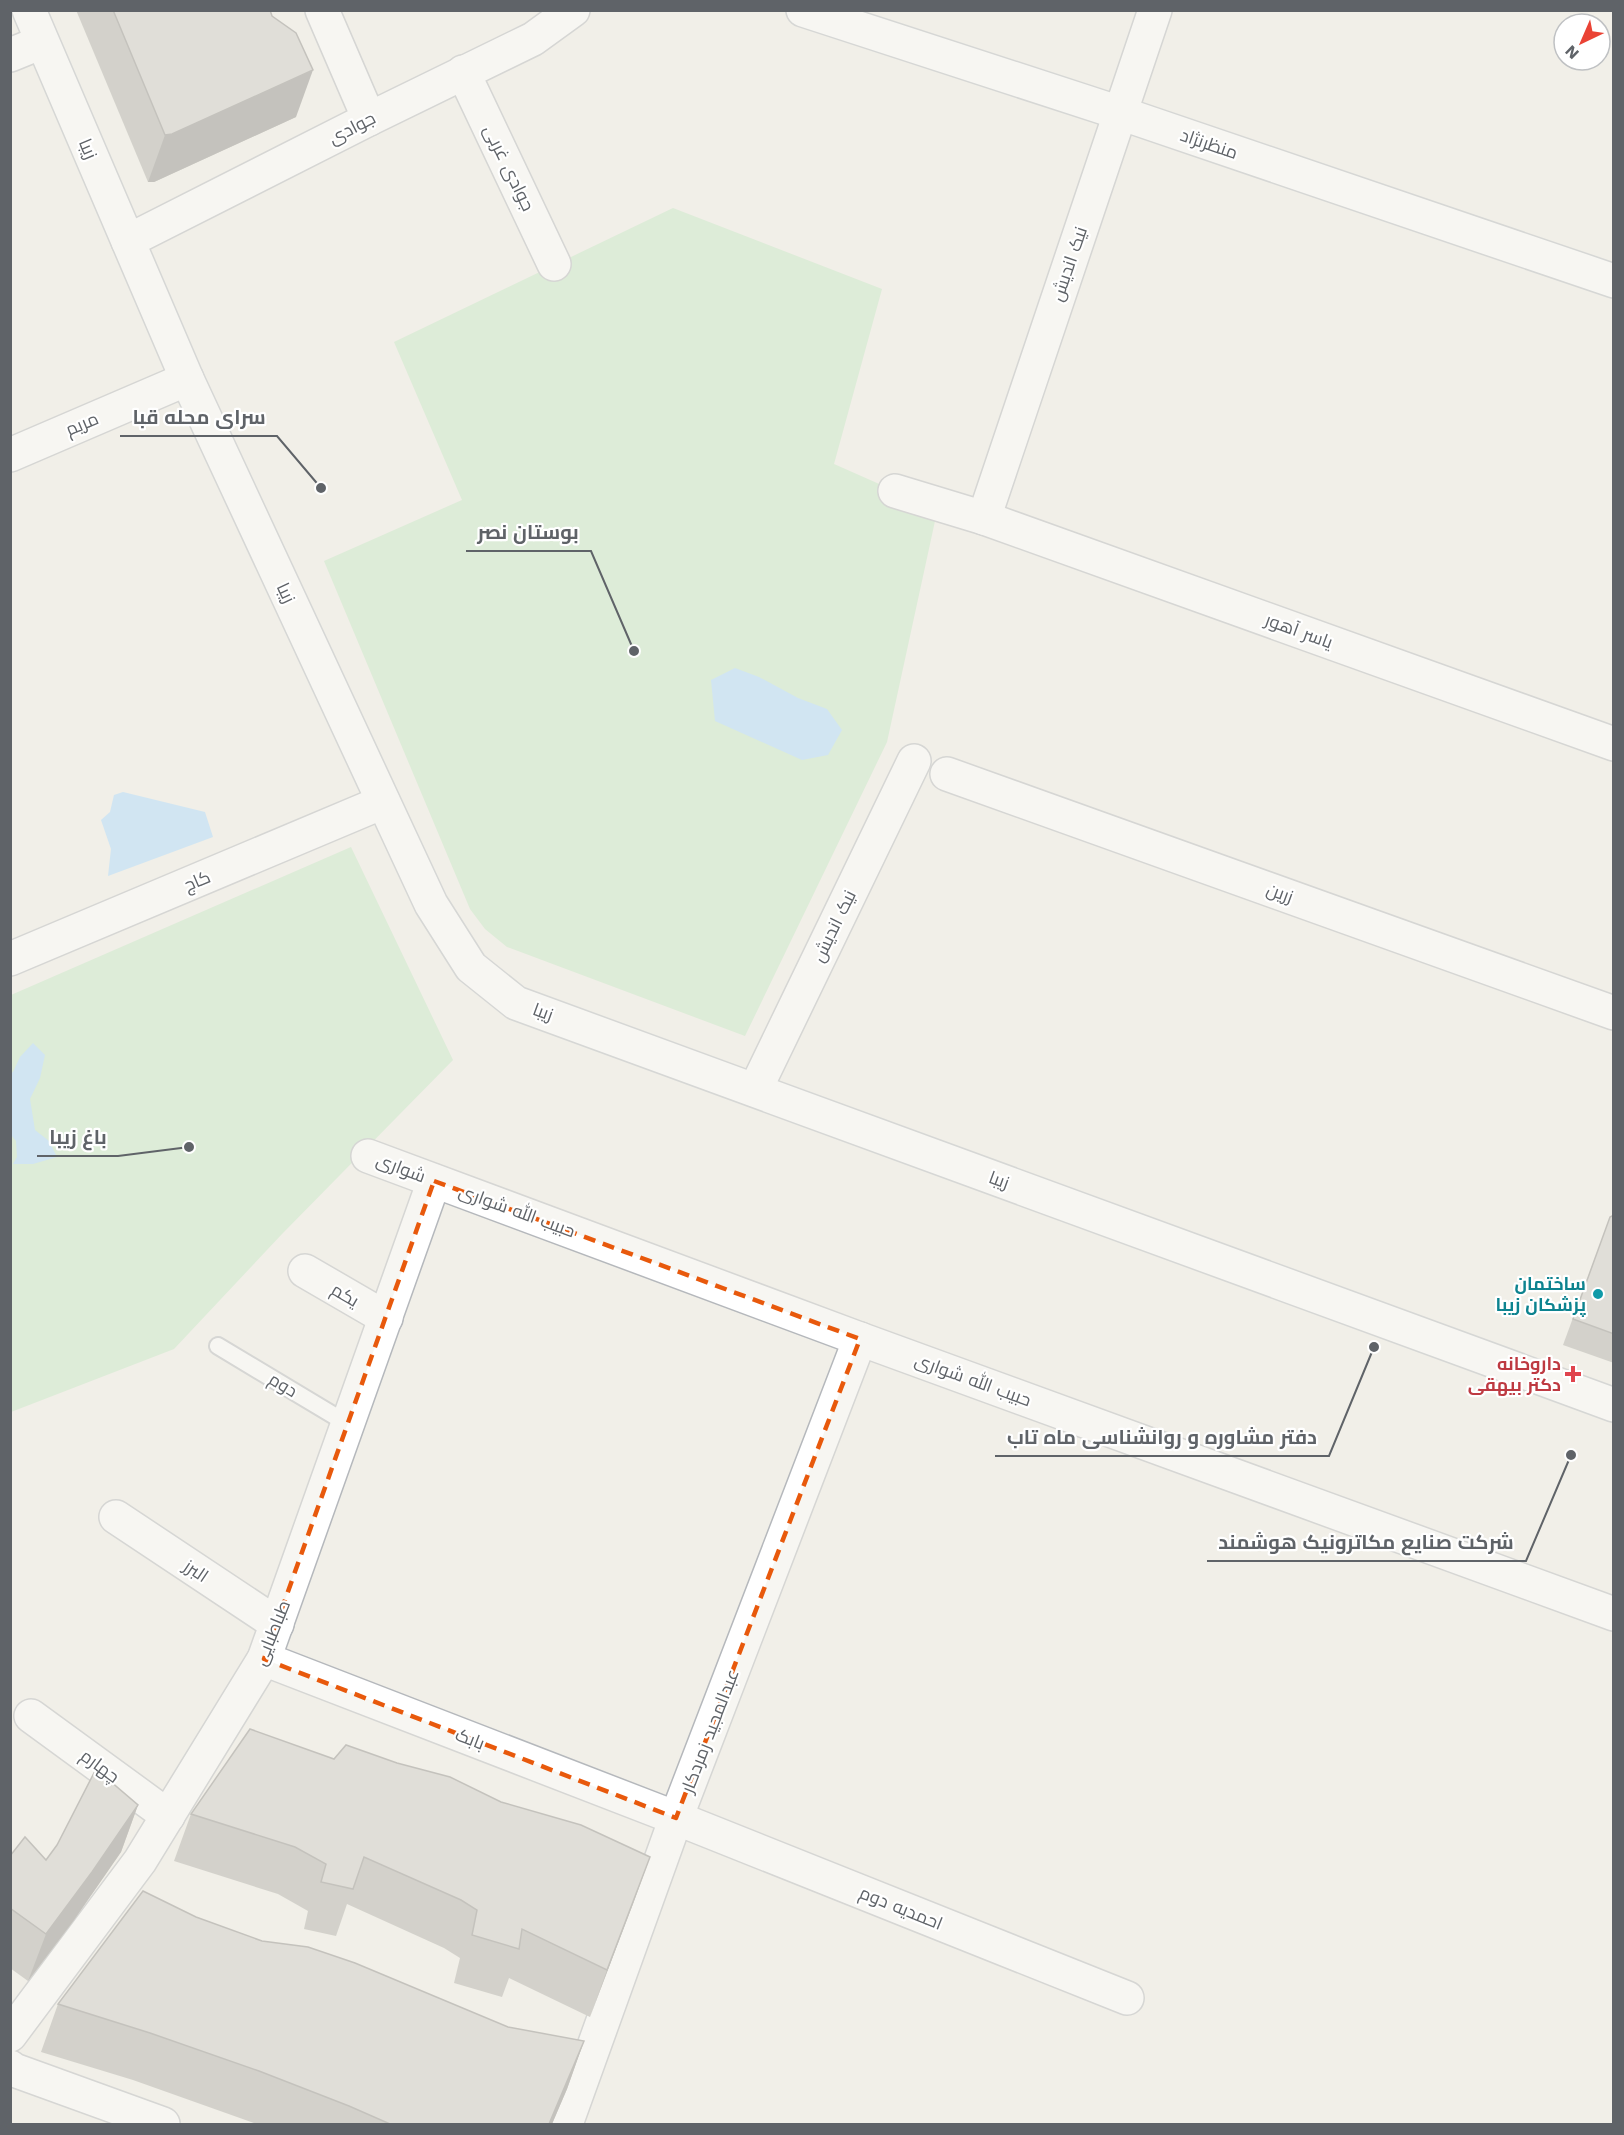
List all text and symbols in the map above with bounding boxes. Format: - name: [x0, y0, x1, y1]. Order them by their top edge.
- north arrow: [1552, 12, 1612, 72]
- text: N: [1561, 41, 1583, 63]
- street label: جوادی: [325, 107, 379, 149]
- street label: جوادی غربی: [479, 121, 539, 215]
- street label: منظرنژاد: [1177, 124, 1241, 164]
- street label: زیبا: [74, 135, 102, 163]
- street label: نیک اندیش: [1046, 224, 1092, 304]
- callout: سرای محله قبا: [120, 398, 277, 436]
- text: سرای محله قبا: [132, 405, 266, 429]
- street label: مریم: [62, 407, 102, 442]
- callout: بوستان نصر: [466, 513, 591, 551]
- text: بوستان نصر: [476, 520, 579, 544]
- street label: زیبا: [272, 579, 300, 607]
- street label: یاسر آهور: [1261, 608, 1336, 653]
- street label: کاج: [180, 866, 214, 897]
- street label: زرین: [1264, 878, 1296, 908]
- street label: نیک اندیش: [807, 886, 861, 966]
- street label: زیبا: [530, 998, 556, 1026]
- callout: باغ زیبا: [37, 1118, 118, 1156]
- text: باغ زیبا: [49, 1125, 107, 1151]
- street label: شواری: [373, 1149, 429, 1187]
- street label: زیبا: [986, 1166, 1012, 1194]
- street label: حبیب الله شواری: [456, 1179, 579, 1242]
- place label: ساختمان پزشکان زیبا: [1496, 1273, 1586, 1317]
- street label: یکم: [327, 1278, 363, 1313]
- marker: ساختمان پزشکان زیبا: [1591, 1287, 1605, 1301]
- street label: حبیب الله شواری: [912, 1348, 1035, 1411]
- place label: داروخانه دکتر بیهقی: [1468, 1353, 1561, 1396]
- marker: داروخانه دکتر بیهقی: [1566, 1367, 1580, 1381]
- street label: دوم: [264, 1368, 301, 1403]
- callout: دفتر مشاوره و روانشناسی ماه تاب: [995, 1418, 1329, 1456]
- text: دفتر مشاوره و روانشناسی ماه تاب: [1007, 1425, 1317, 1449]
- callout: شرکت صنایع مکاترونیک هوشمند: [1207, 1523, 1526, 1561]
- text: شرکت صنایع مکاترونیک هوشمند: [1218, 1530, 1514, 1556]
- street label: البرز: [179, 1554, 213, 1587]
- street label: طباطبایی: [249, 1597, 295, 1669]
- street label: عبدالمجید زمردکار: [676, 1666, 744, 1797]
- street label: بابک: [453, 1723, 488, 1754]
- street label: چهارم: [75, 1744, 124, 1788]
- street label: احمدیه دوم: [856, 1881, 946, 1936]

